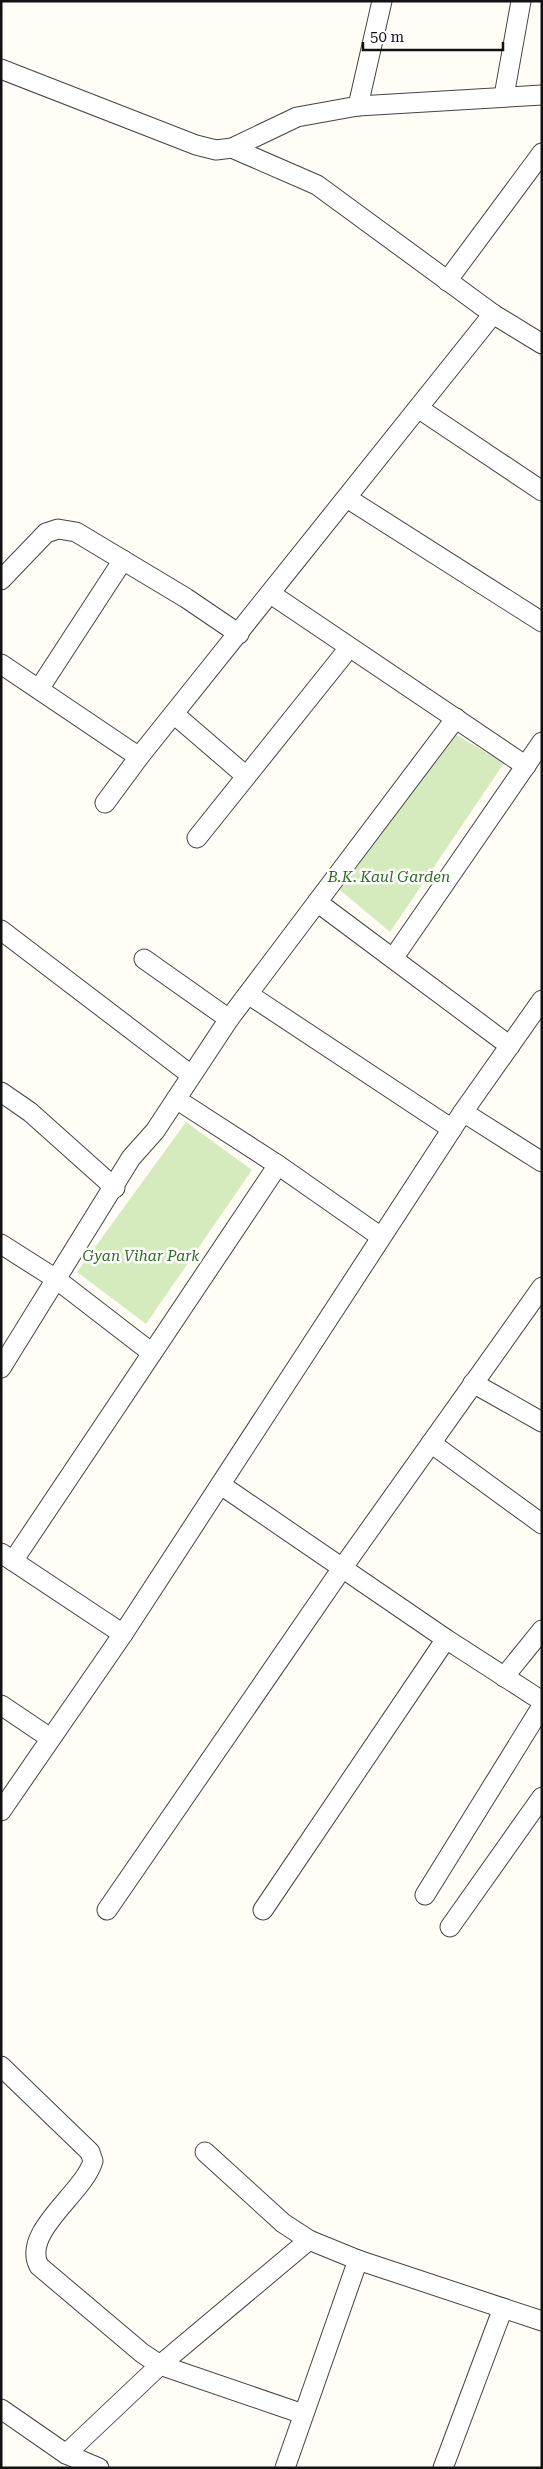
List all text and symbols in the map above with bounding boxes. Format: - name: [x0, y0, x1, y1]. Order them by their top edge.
- scale bar: [363, 20, 503, 52]
- text: 50 m: [370, 28, 405, 46]
- park label: B.K. Kaul Garden: [327, 868, 450, 886]
- park label: Gyan Vihar Park: [83, 1247, 200, 1265]

